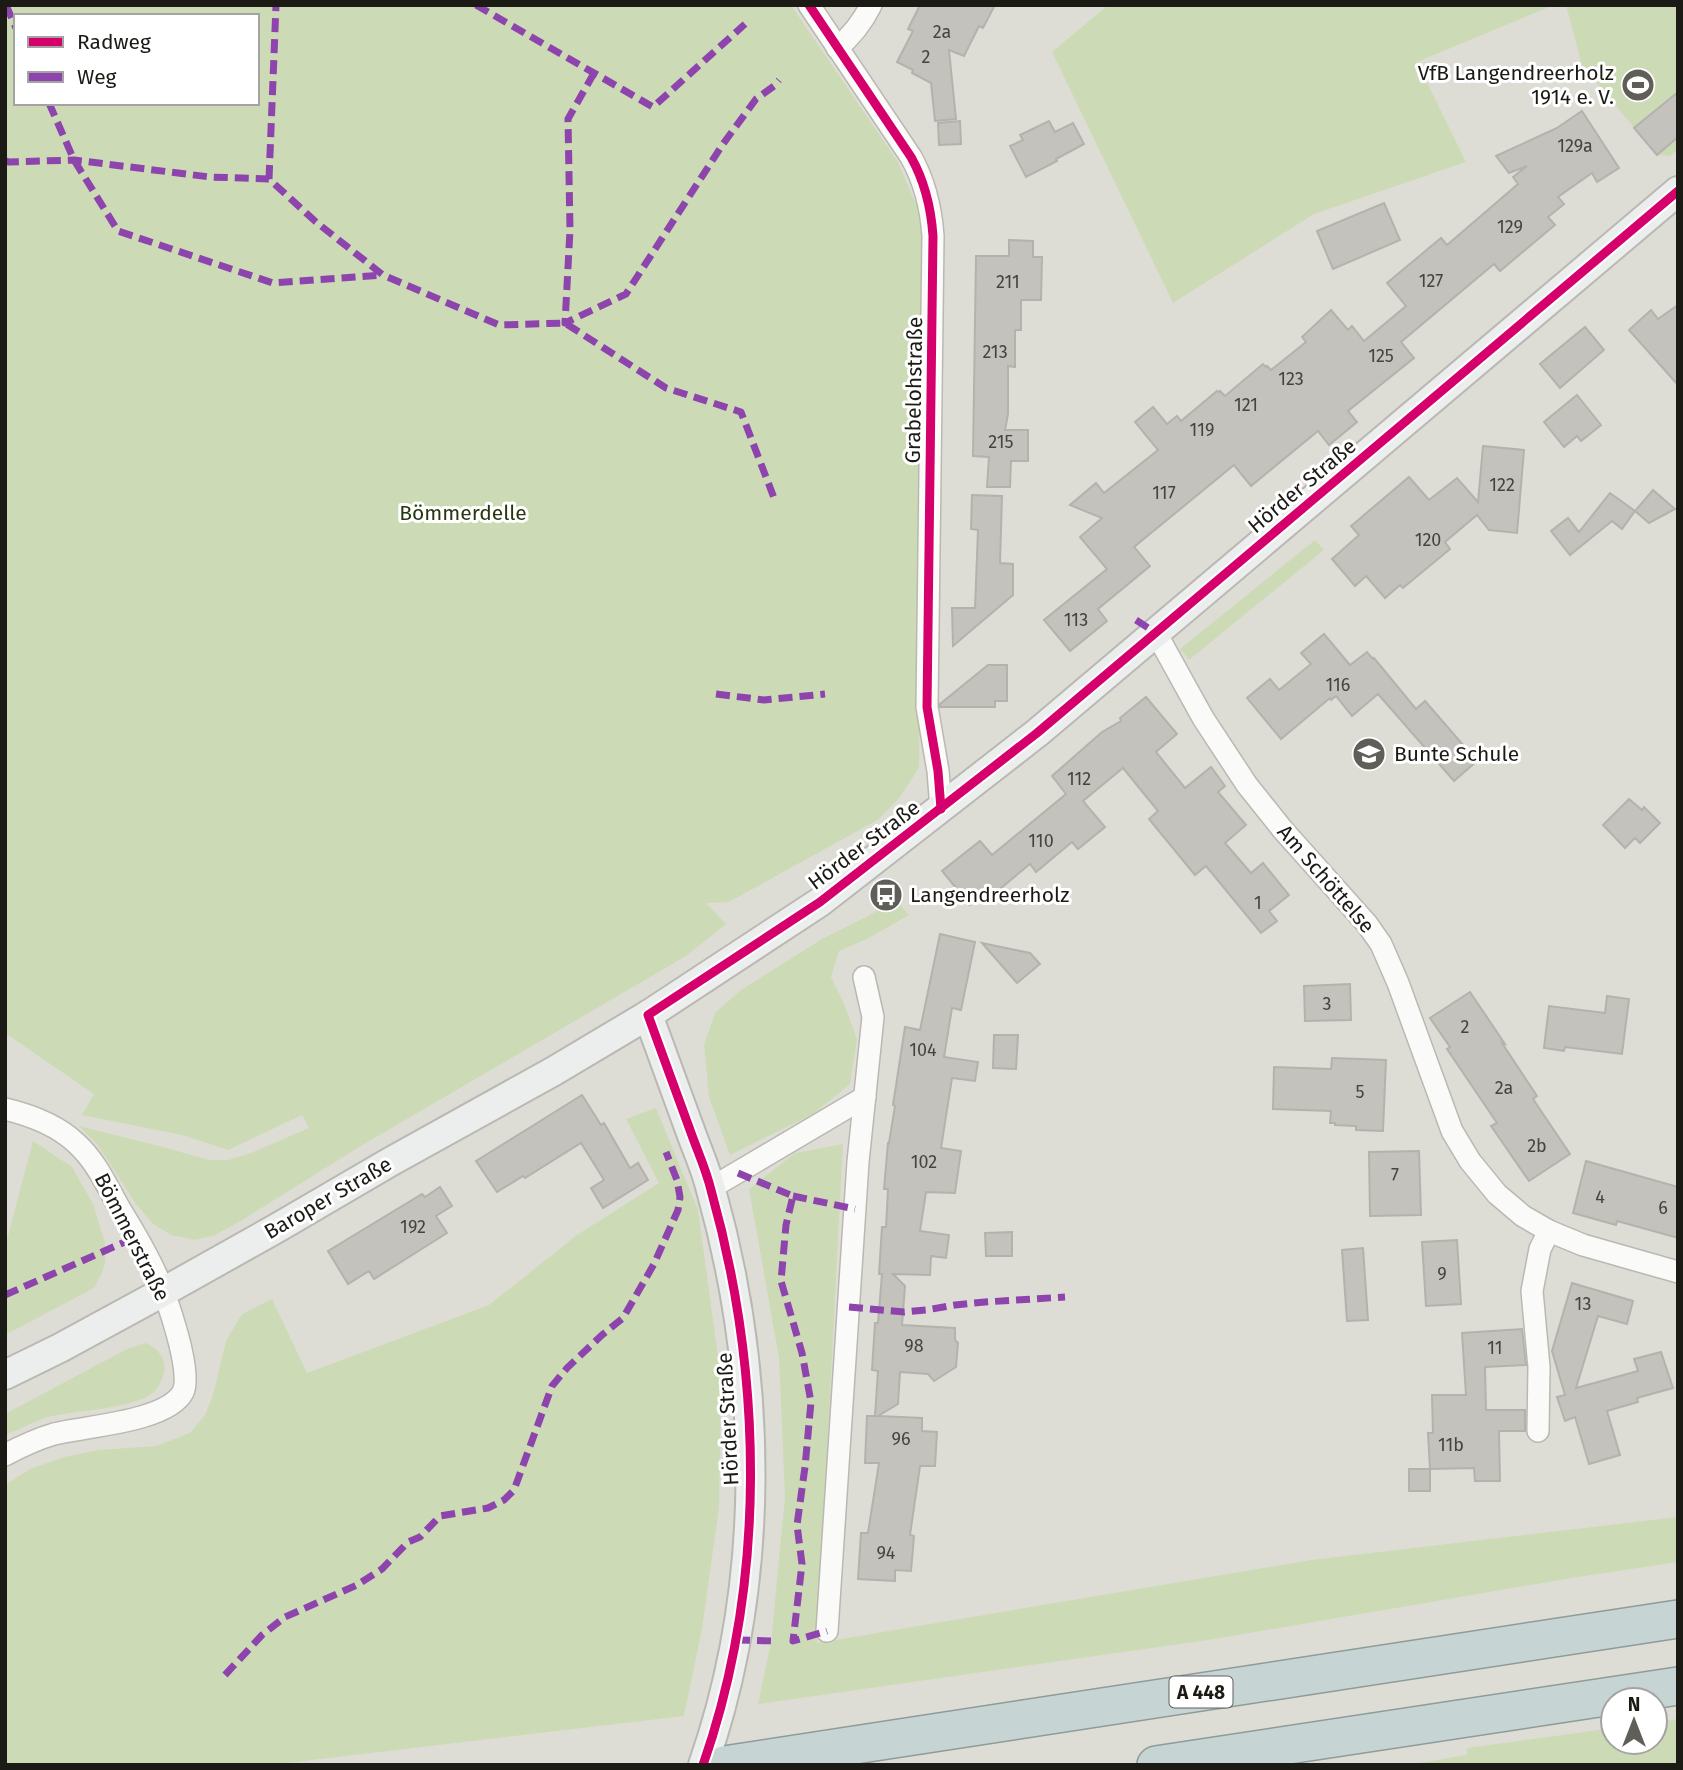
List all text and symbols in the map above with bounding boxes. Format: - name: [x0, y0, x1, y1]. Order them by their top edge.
- legend: [14, 14, 259, 105]
- house number: 2a: [933, 21, 951, 43]
- text: Radweg: [77, 29, 151, 55]
- house number: 2: [922, 46, 931, 68]
- place label: VfB Langendreerholz 1914 e. V.: [1418, 60, 1614, 110]
- text: Weg: [77, 64, 117, 90]
- sports icon: VfB Langendreerholz 1914 e. V.: [1619, 66, 1657, 104]
- house number: 129a: [1557, 135, 1593, 157]
- house number: 129: [1497, 216, 1523, 238]
- house number: 127: [1419, 270, 1443, 292]
- house number: 211: [996, 271, 1020, 293]
- street label: Grabelohstraße: [900, 316, 928, 464]
- house number: 213: [982, 341, 1008, 363]
- house number: 125: [1368, 345, 1394, 367]
- house number: 123: [1278, 368, 1304, 390]
- house number: 121: [1234, 394, 1258, 416]
- house number: 119: [1190, 419, 1214, 441]
- house number: 215: [988, 431, 1014, 453]
- street label: Hörder Straße: [1243, 433, 1361, 539]
- house number: 122: [1489, 474, 1515, 496]
- house number: 117: [1152, 482, 1176, 504]
- park label: Bömmerdelle: [399, 500, 527, 526]
- house number: 120: [1415, 529, 1441, 551]
- house number: 113: [1064, 609, 1088, 631]
- house number: 116: [1326, 674, 1350, 696]
- school or university icon: Bunte Schule: [1350, 735, 1388, 773]
- place label: Bunte Schule: [1394, 741, 1519, 767]
- house number: 112: [1067, 768, 1091, 790]
- street label: Hörder Straße: [803, 794, 925, 896]
- street label: Am Schöttelse: [1272, 819, 1380, 939]
- house number: 110: [1028, 830, 1054, 852]
- bus stop icon: Langendreerholz: [867, 876, 905, 914]
- place label: Langendreerholz: [910, 882, 1069, 908]
- house number: 1: [1254, 892, 1262, 914]
- house number: 3: [1323, 993, 1331, 1015]
- house number: 2: [1461, 1016, 1470, 1038]
- house number: 104: [909, 1039, 937, 1061]
- house number: 2a: [1495, 1077, 1513, 1099]
- house number: 5: [1355, 1081, 1365, 1103]
- house number: 2b: [1527, 1135, 1547, 1157]
- street label: Baroper Straße: [259, 1151, 397, 1245]
- house number: 102: [911, 1151, 937, 1173]
- house number: 7: [1391, 1164, 1399, 1186]
- street label: Bömmerstraße: [89, 1169, 175, 1305]
- house number: 4: [1595, 1186, 1605, 1208]
- house number: 6: [1658, 1197, 1668, 1219]
- house number: 192: [400, 1216, 426, 1238]
- house number: 9: [1437, 1263, 1447, 1285]
- house number: 13: [1575, 1293, 1591, 1315]
- house number: 98: [904, 1335, 924, 1357]
- house number: 11: [1487, 1337, 1503, 1359]
- street label: Hörder Straße: [712, 1352, 744, 1486]
- house number: 96: [891, 1428, 911, 1450]
- house number: 11b: [1438, 1434, 1464, 1456]
- house number: 94: [877, 1542, 896, 1564]
- road number: A 448: [1170, 1676, 1232, 1708]
- north arrow: [1599, 1686, 1669, 1756]
- text: N: [1628, 1693, 1640, 1716]

